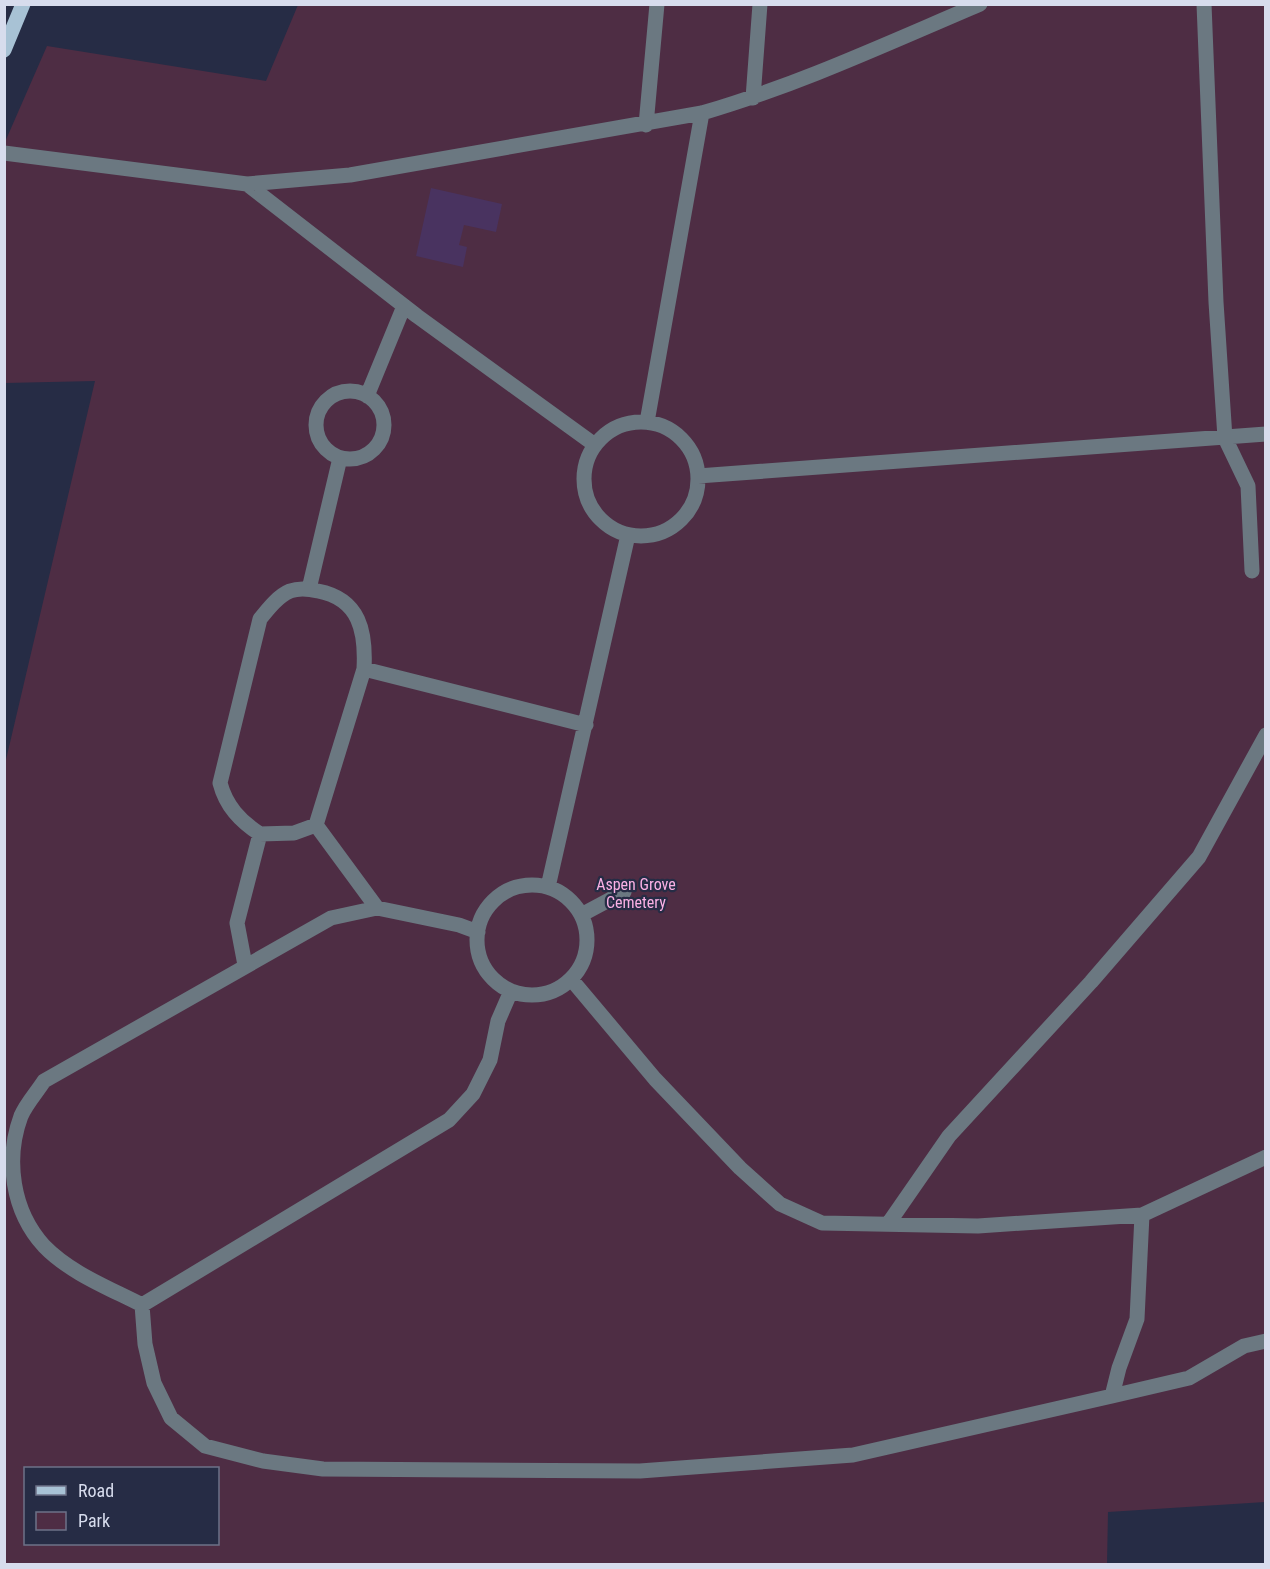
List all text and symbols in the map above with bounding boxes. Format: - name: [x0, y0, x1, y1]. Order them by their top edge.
- park label: Aspen Grove Cemetery: [596, 875, 676, 912]
- legend: [24, 1467, 219, 1545]
- text: Road: [78, 1480, 114, 1501]
- text: Park: [78, 1510, 110, 1531]

